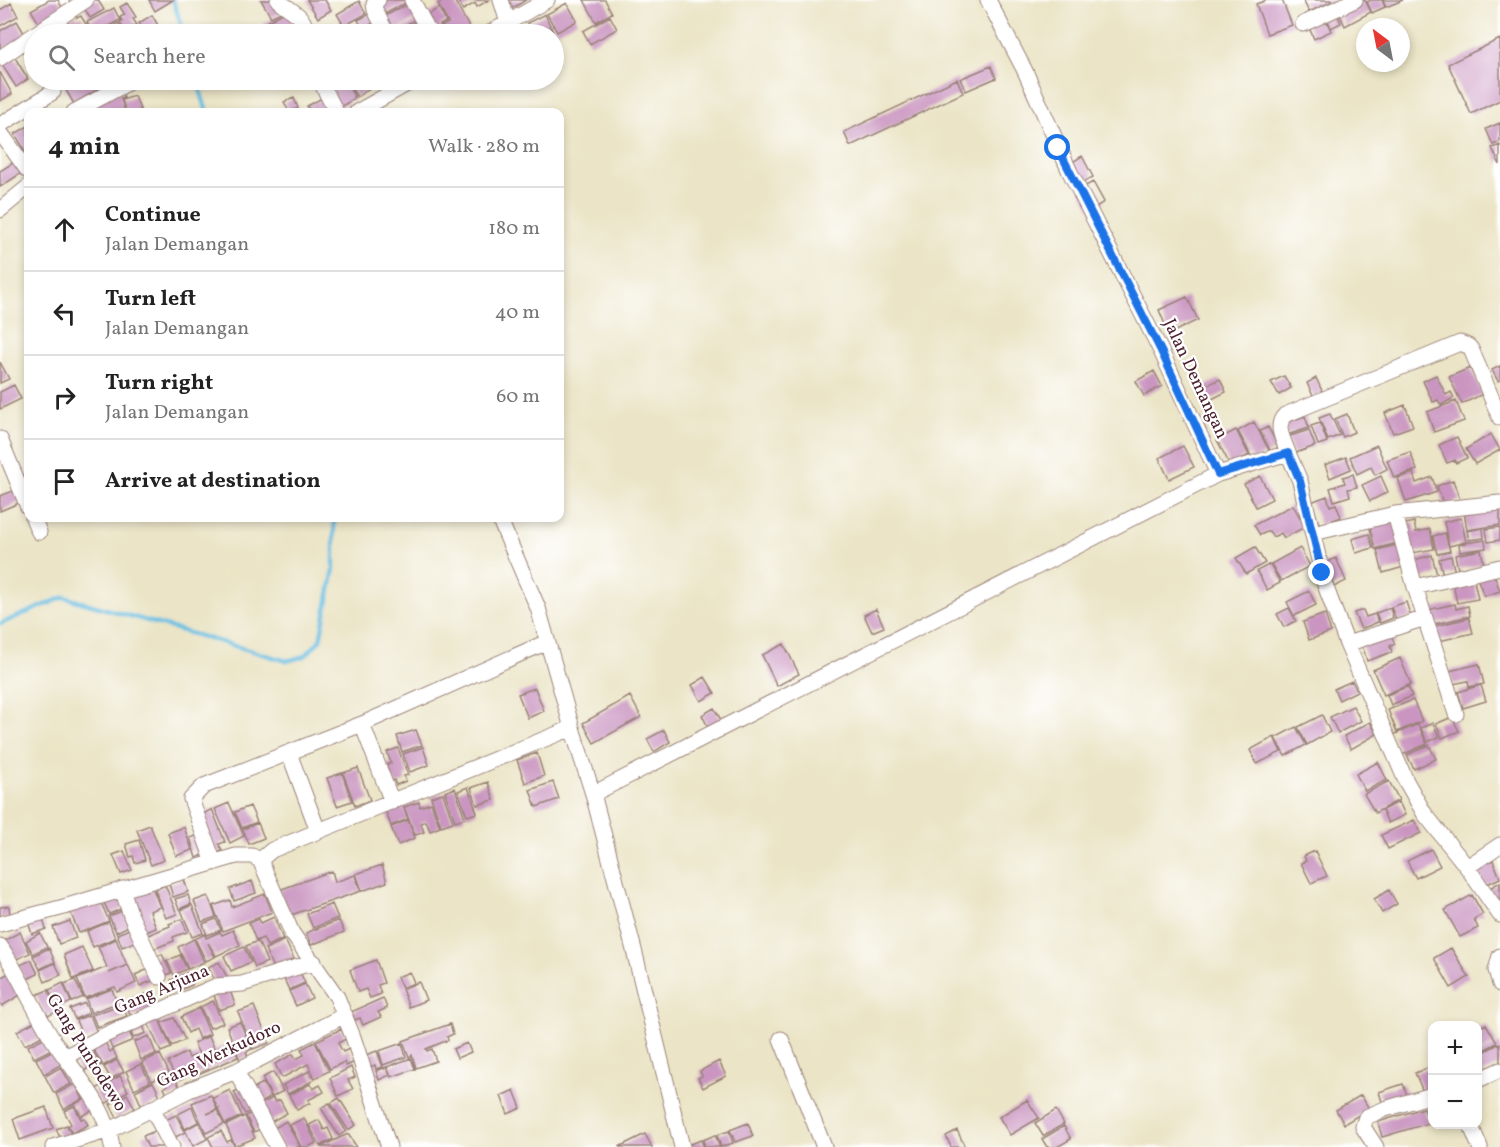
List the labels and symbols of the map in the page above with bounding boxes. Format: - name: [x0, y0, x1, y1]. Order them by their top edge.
- north arrow: [1356, 18, 1410, 72]
- route start: [1044, 134, 1070, 160]
- street label: Jalan Demangan: [1156, 315, 1234, 443]
- route end: [1308, 559, 1334, 585]
- street label: Gang Arjuna: [111, 959, 213, 1021]
- street label: Gang Puntodewo: [40, 989, 132, 1117]
- street label: Gang Werkudoro: [153, 1015, 285, 1095]

